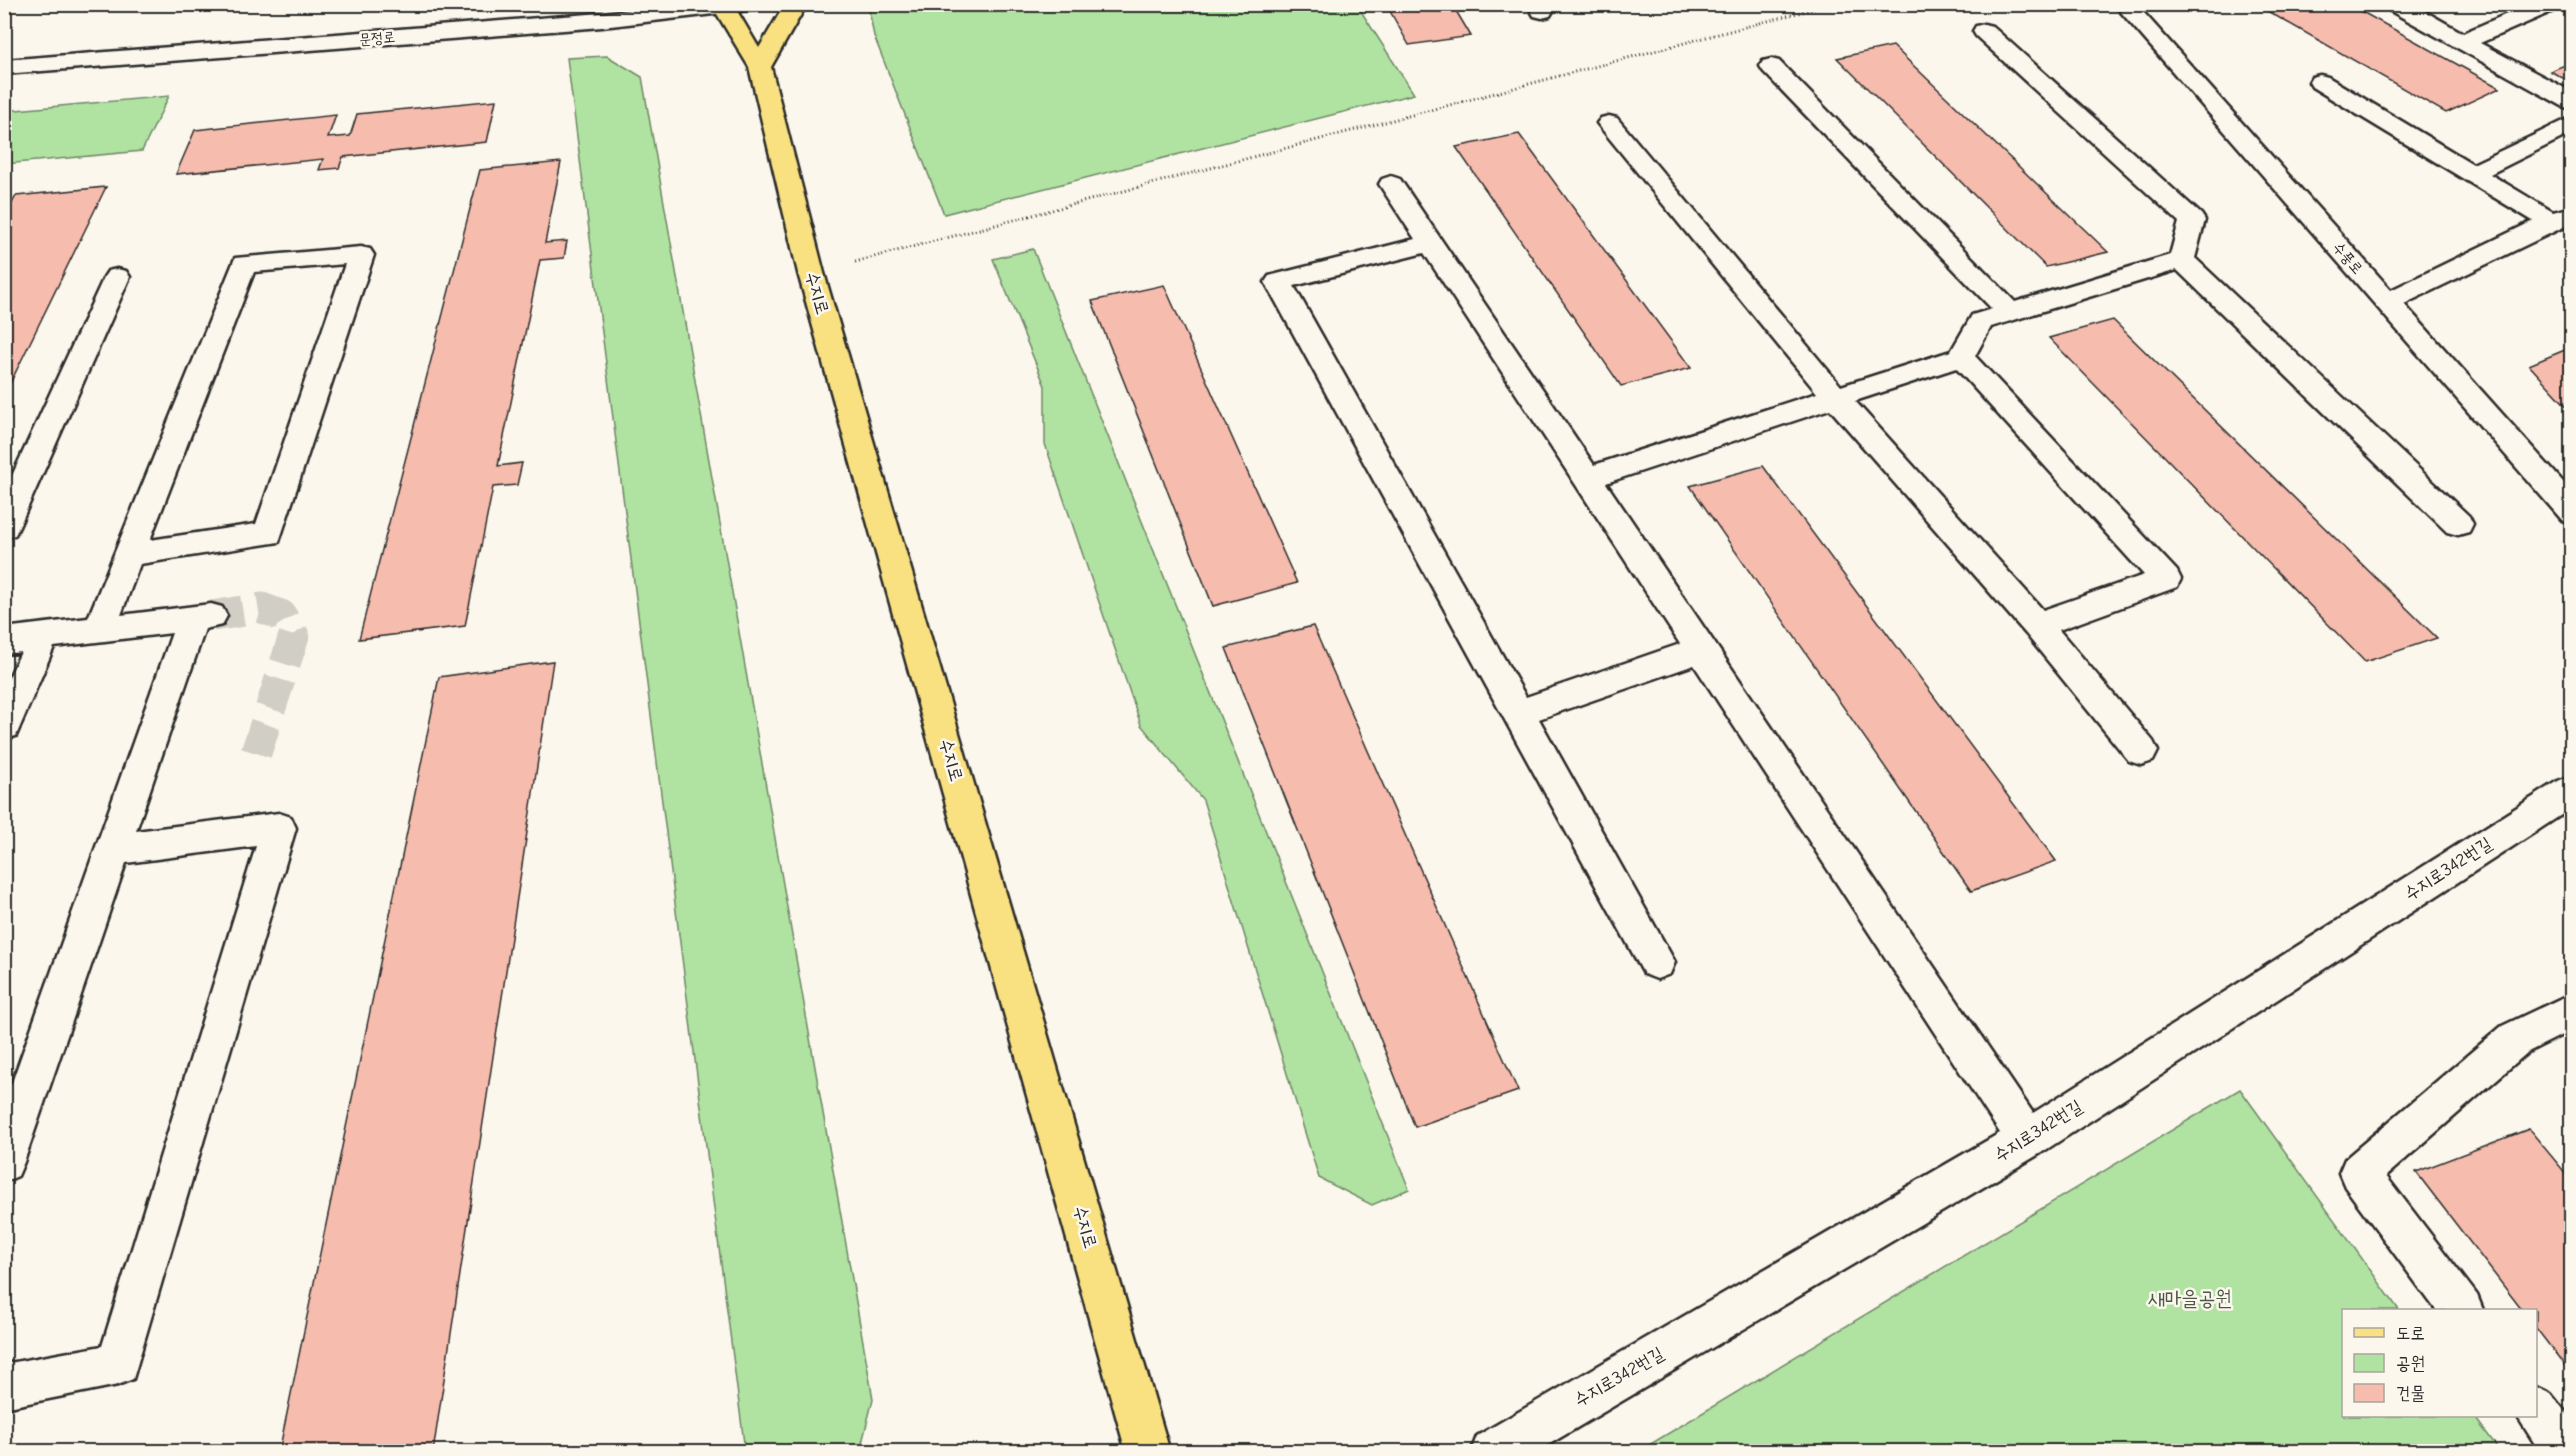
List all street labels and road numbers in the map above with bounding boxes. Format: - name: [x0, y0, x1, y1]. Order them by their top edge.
- street label: 문정로: [358, 27, 396, 49]
- street label: 수풍로: [2329, 238, 2367, 278]
- street label: 수지로: [801, 269, 833, 317]
- street label: 수지로: [935, 736, 967, 784]
- street label: 수지로342번길: [2400, 833, 2496, 905]
- street label: 수지로342번길: [1990, 1095, 2086, 1166]
- street label: 수지로: [1069, 1203, 1101, 1251]
- street label: 수지로342번길: [1571, 1343, 1668, 1411]

